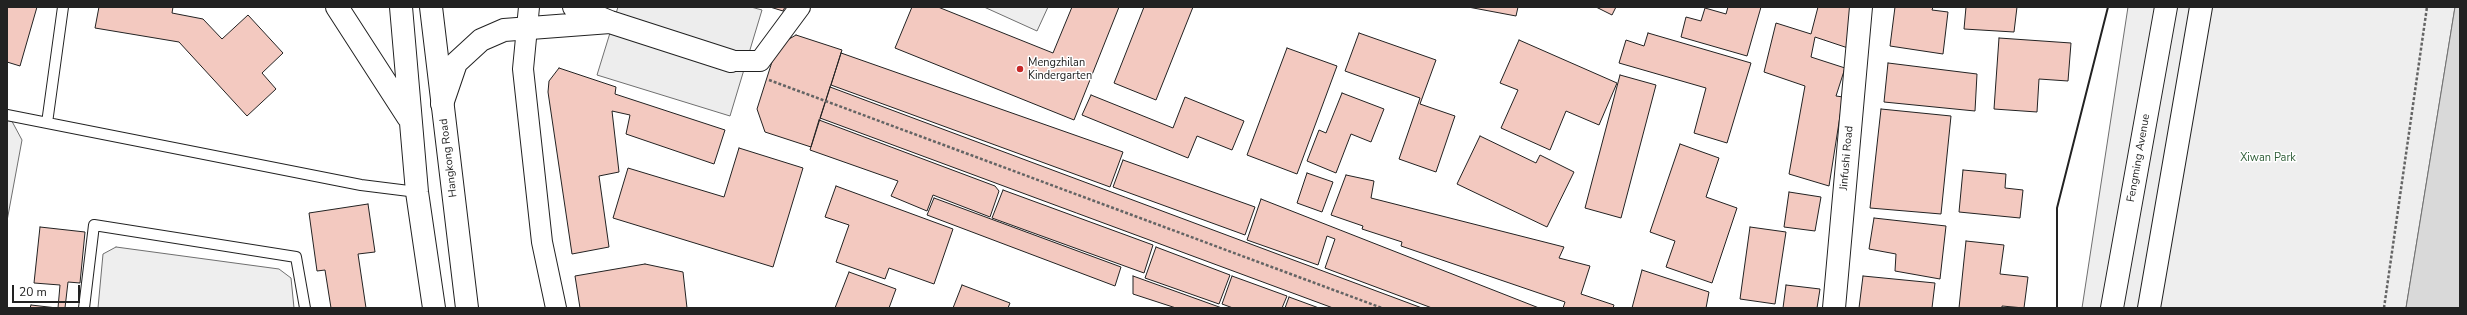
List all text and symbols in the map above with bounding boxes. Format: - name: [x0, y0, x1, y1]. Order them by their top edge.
- place label: Mengzhilan Kindergarten: [1028, 56, 1092, 82]
- marker: Mengzhilan Kindergarten: [1015, 64, 1025, 74]
- street label: Fengming Avenue: [2125, 113, 2153, 203]
- street label: Hangkong Road: [438, 118, 460, 198]
- street label: Jinfushi Road: [1838, 125, 1856, 191]
- park label: Xiwan Park: [2240, 151, 2296, 165]
- scale bar: [14, 277, 82, 303]
- text: 20 m: [19, 284, 47, 300]

